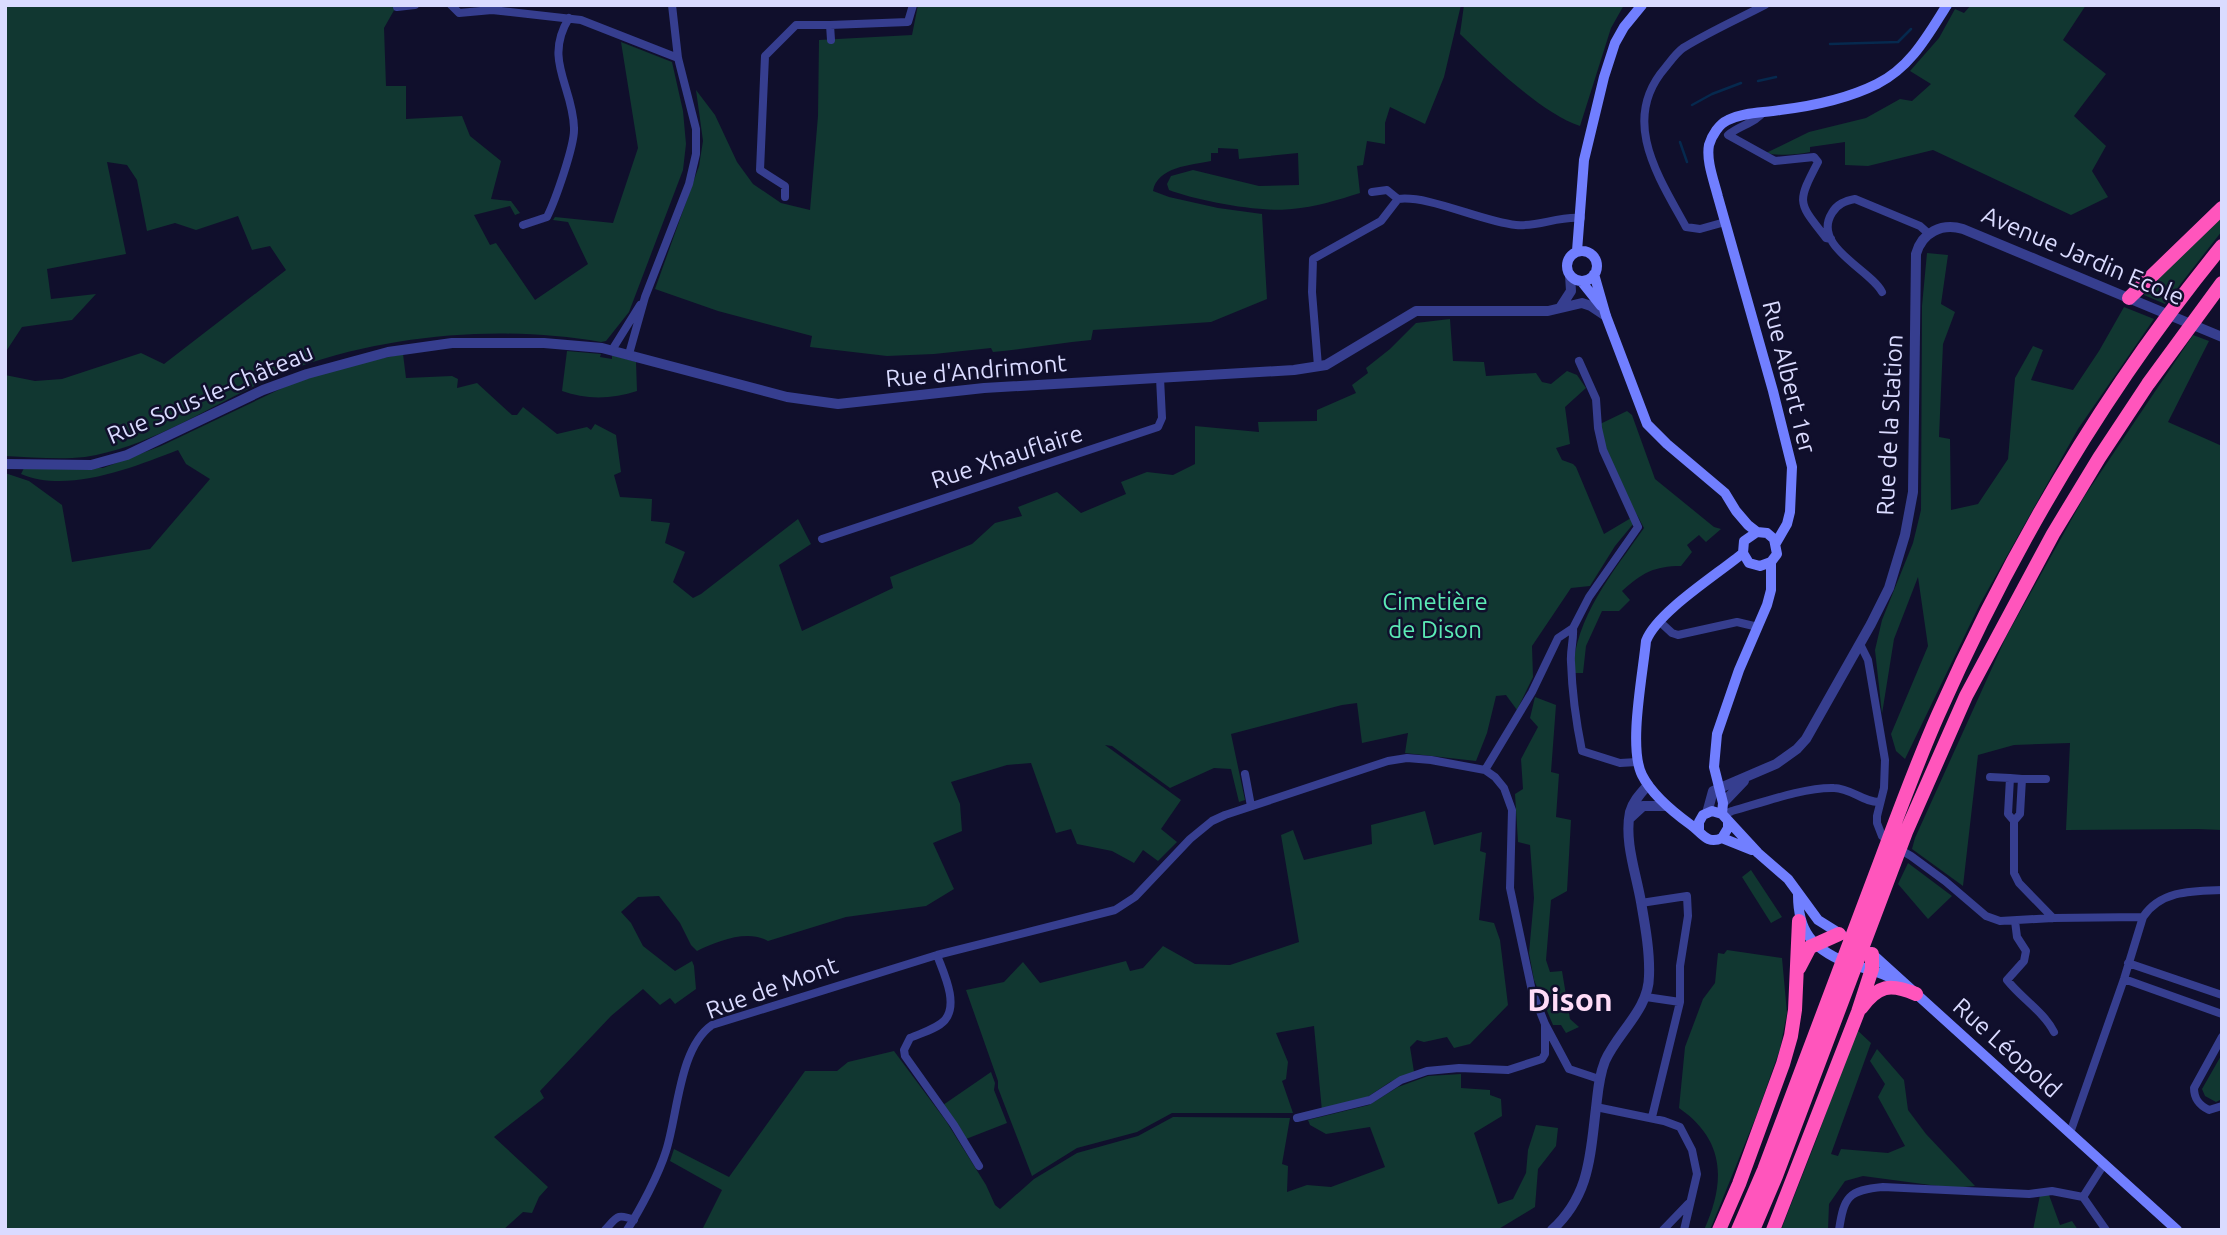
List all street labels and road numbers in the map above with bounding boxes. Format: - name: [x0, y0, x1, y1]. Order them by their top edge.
- street label: Avenue Jardin Ecole: [1978, 201, 2188, 310]
- street label: Rue Albert 1er: [1757, 298, 1822, 456]
- street label: Rue de la Station: [1871, 334, 1908, 516]
- street label: Rue Sous-le-Château: [103, 338, 317, 449]
- street label: Rue d'Andrimont: [884, 349, 1068, 392]
- street label: Rue Xhauflaire: [928, 419, 1086, 494]
- street label: Rue de Mont: [702, 951, 842, 1024]
- street label: Rue Léopold: [1948, 992, 2067, 1103]

